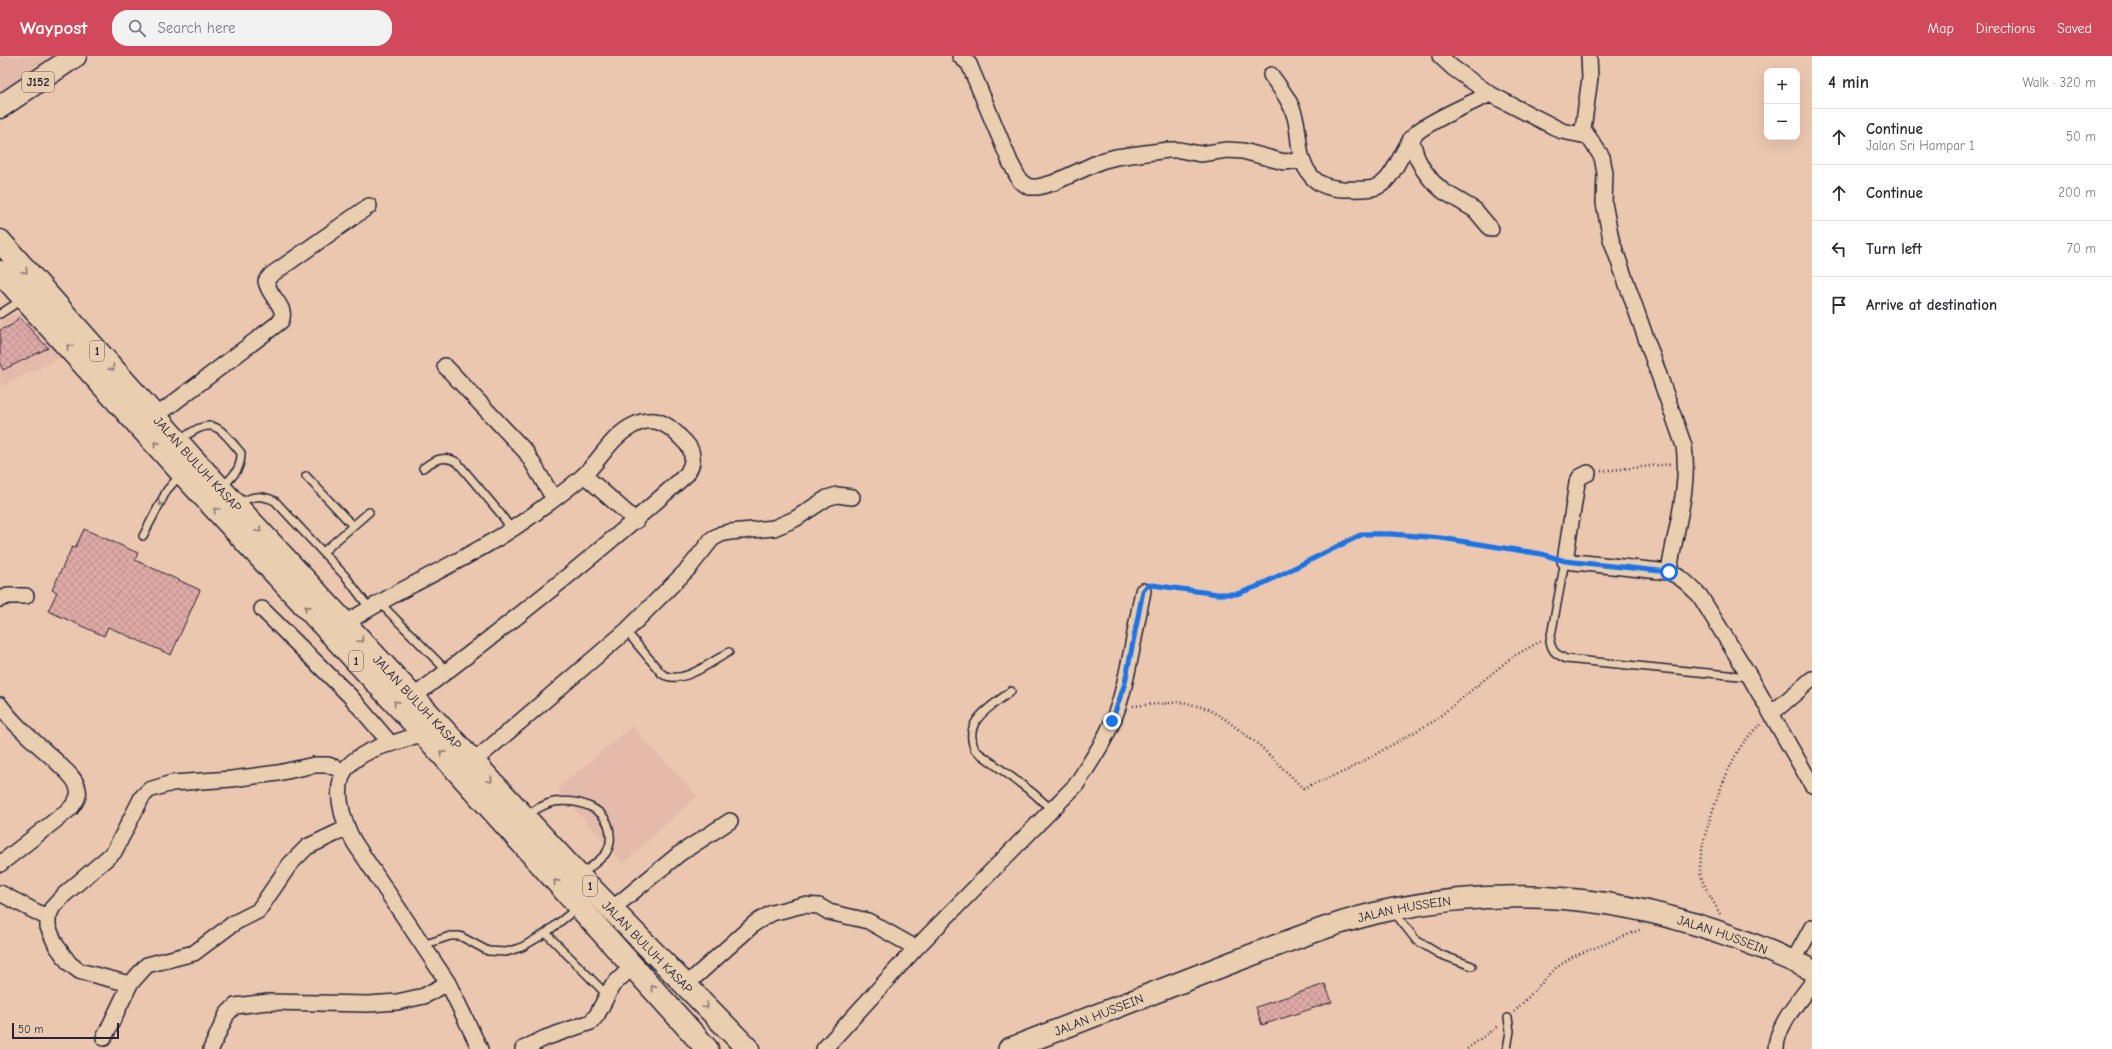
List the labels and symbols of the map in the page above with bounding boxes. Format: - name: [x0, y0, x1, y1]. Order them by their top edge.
- road number: J152: [22, 72, 54, 92]
- one-way arrow: [21, 266, 28, 273]
- road number: 1: [90, 341, 104, 361]
- one-way arrow: [66, 344, 73, 352]
- one-way arrow: [107, 363, 114, 371]
- street label: JALAN BULUH KASAP: [151, 413, 245, 514]
- one-way arrow: [153, 441, 160, 448]
- one-way arrow: [158, 499, 165, 506]
- one-way arrow: [214, 507, 221, 515]
- one-way arrow: [254, 525, 261, 533]
- route start: [1660, 563, 1678, 581]
- one-way arrow: [305, 605, 312, 613]
- one-way arrow: [356, 635, 363, 642]
- road number: 1: [349, 651, 363, 671]
- street label: JALAN BULUH KASAP: [370, 651, 465, 752]
- one-way arrow: [393, 700, 401, 708]
- route end: [1103, 712, 1121, 730]
- one-way arrow: [440, 751, 447, 758]
- one-way arrow: [485, 775, 493, 783]
- road number: 1: [583, 876, 597, 896]
- one-way arrow: [554, 879, 561, 886]
- street label: JALAN HUSSEIN: [1356, 893, 1452, 925]
- street label: JALAN BULUH KASAP: [599, 897, 696, 996]
- street label: JALAN HUSSEIN: [1676, 912, 1770, 957]
- one-way arrow: [651, 986, 658, 993]
- street label: JALAN HUSSEIN: [1052, 990, 1145, 1038]
- one-way arrow: [701, 1001, 708, 1009]
- scale bar: [12, 1021, 119, 1040]

